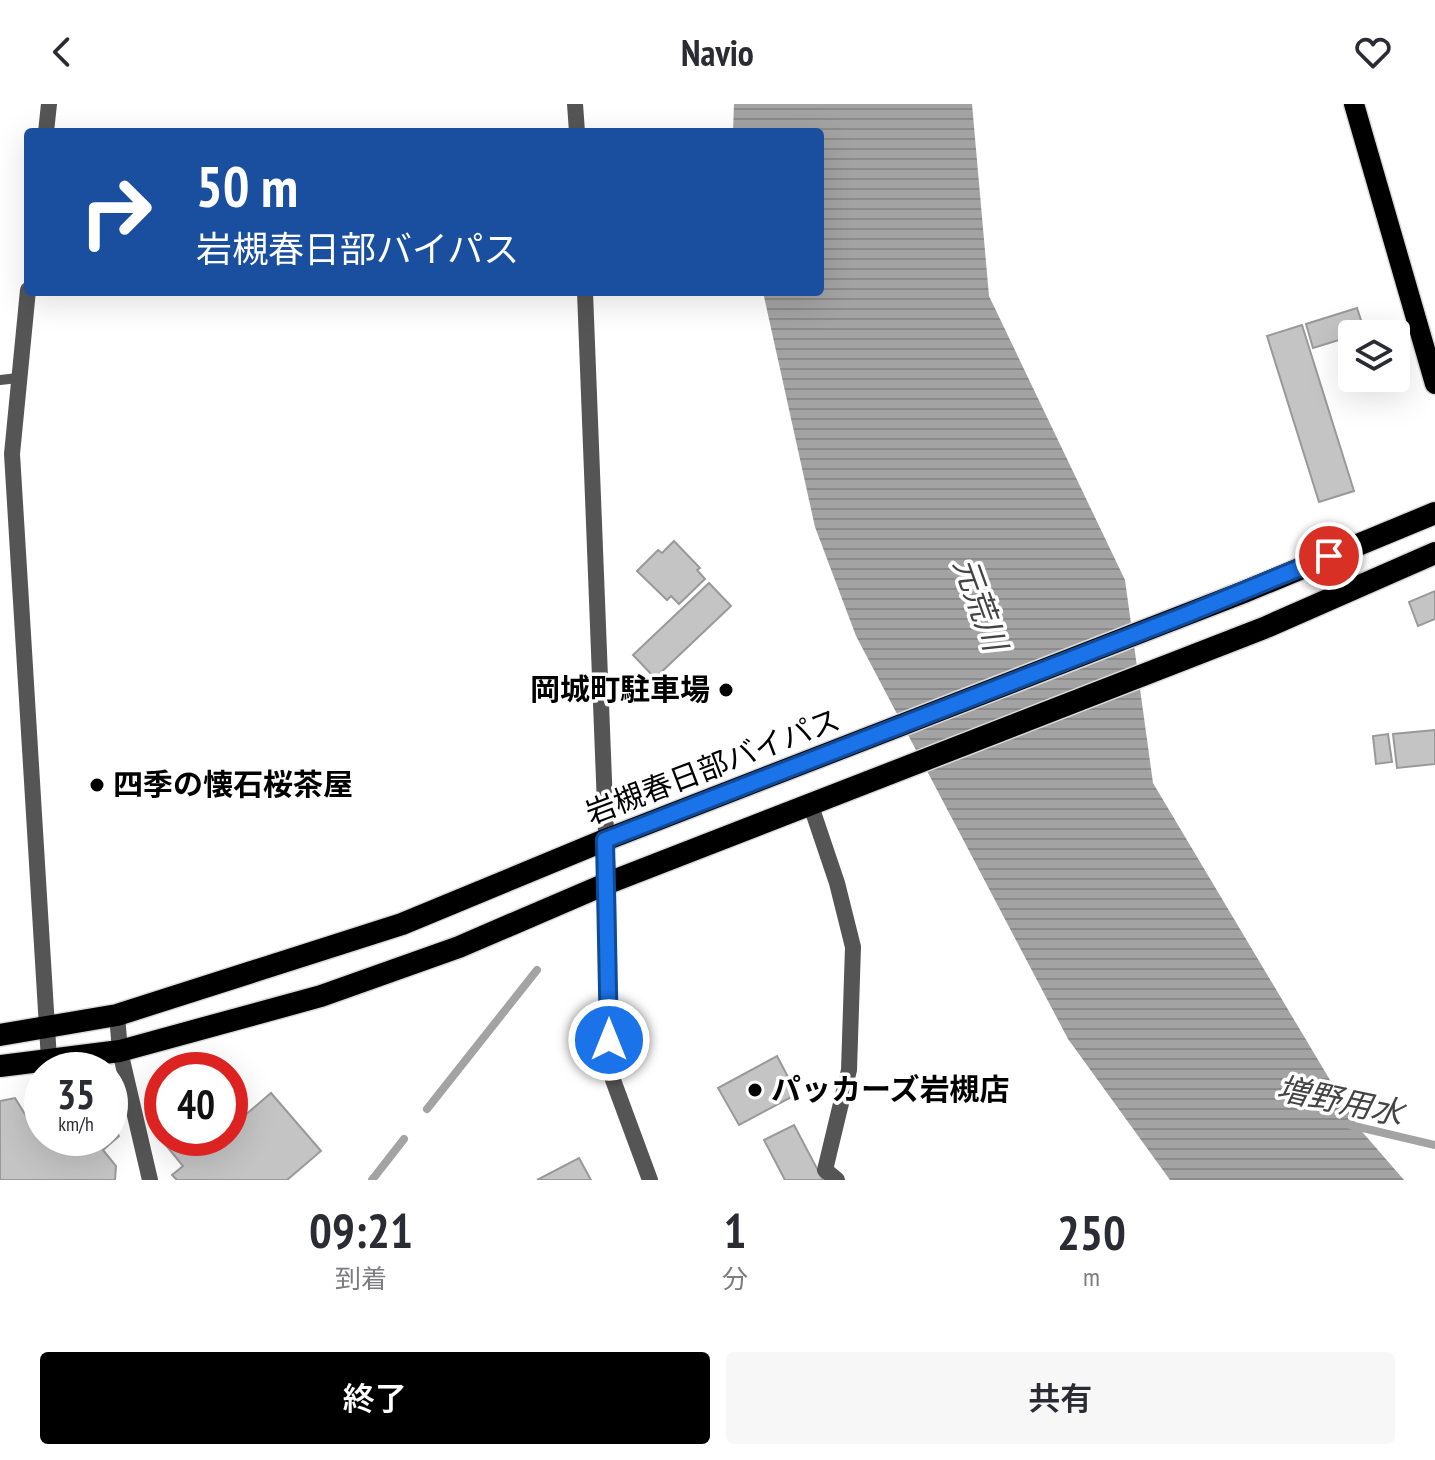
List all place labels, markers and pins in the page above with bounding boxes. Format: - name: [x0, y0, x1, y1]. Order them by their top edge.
- pin: [1295, 522, 1363, 590]
- place label: 岡城町駐車場: [530, 669, 710, 708]
- marker: 岡城町駐車場: [717, 681, 735, 699]
- place label: 四季の懐石桜茶屋: [113, 764, 353, 803]
- marker: 四季の懐石桜茶屋: [88, 776, 106, 794]
- place label: パッカーズ岩槻店: [771, 1069, 1010, 1108]
- marker: パッカーズ岩槻店: [746, 1081, 764, 1099]

